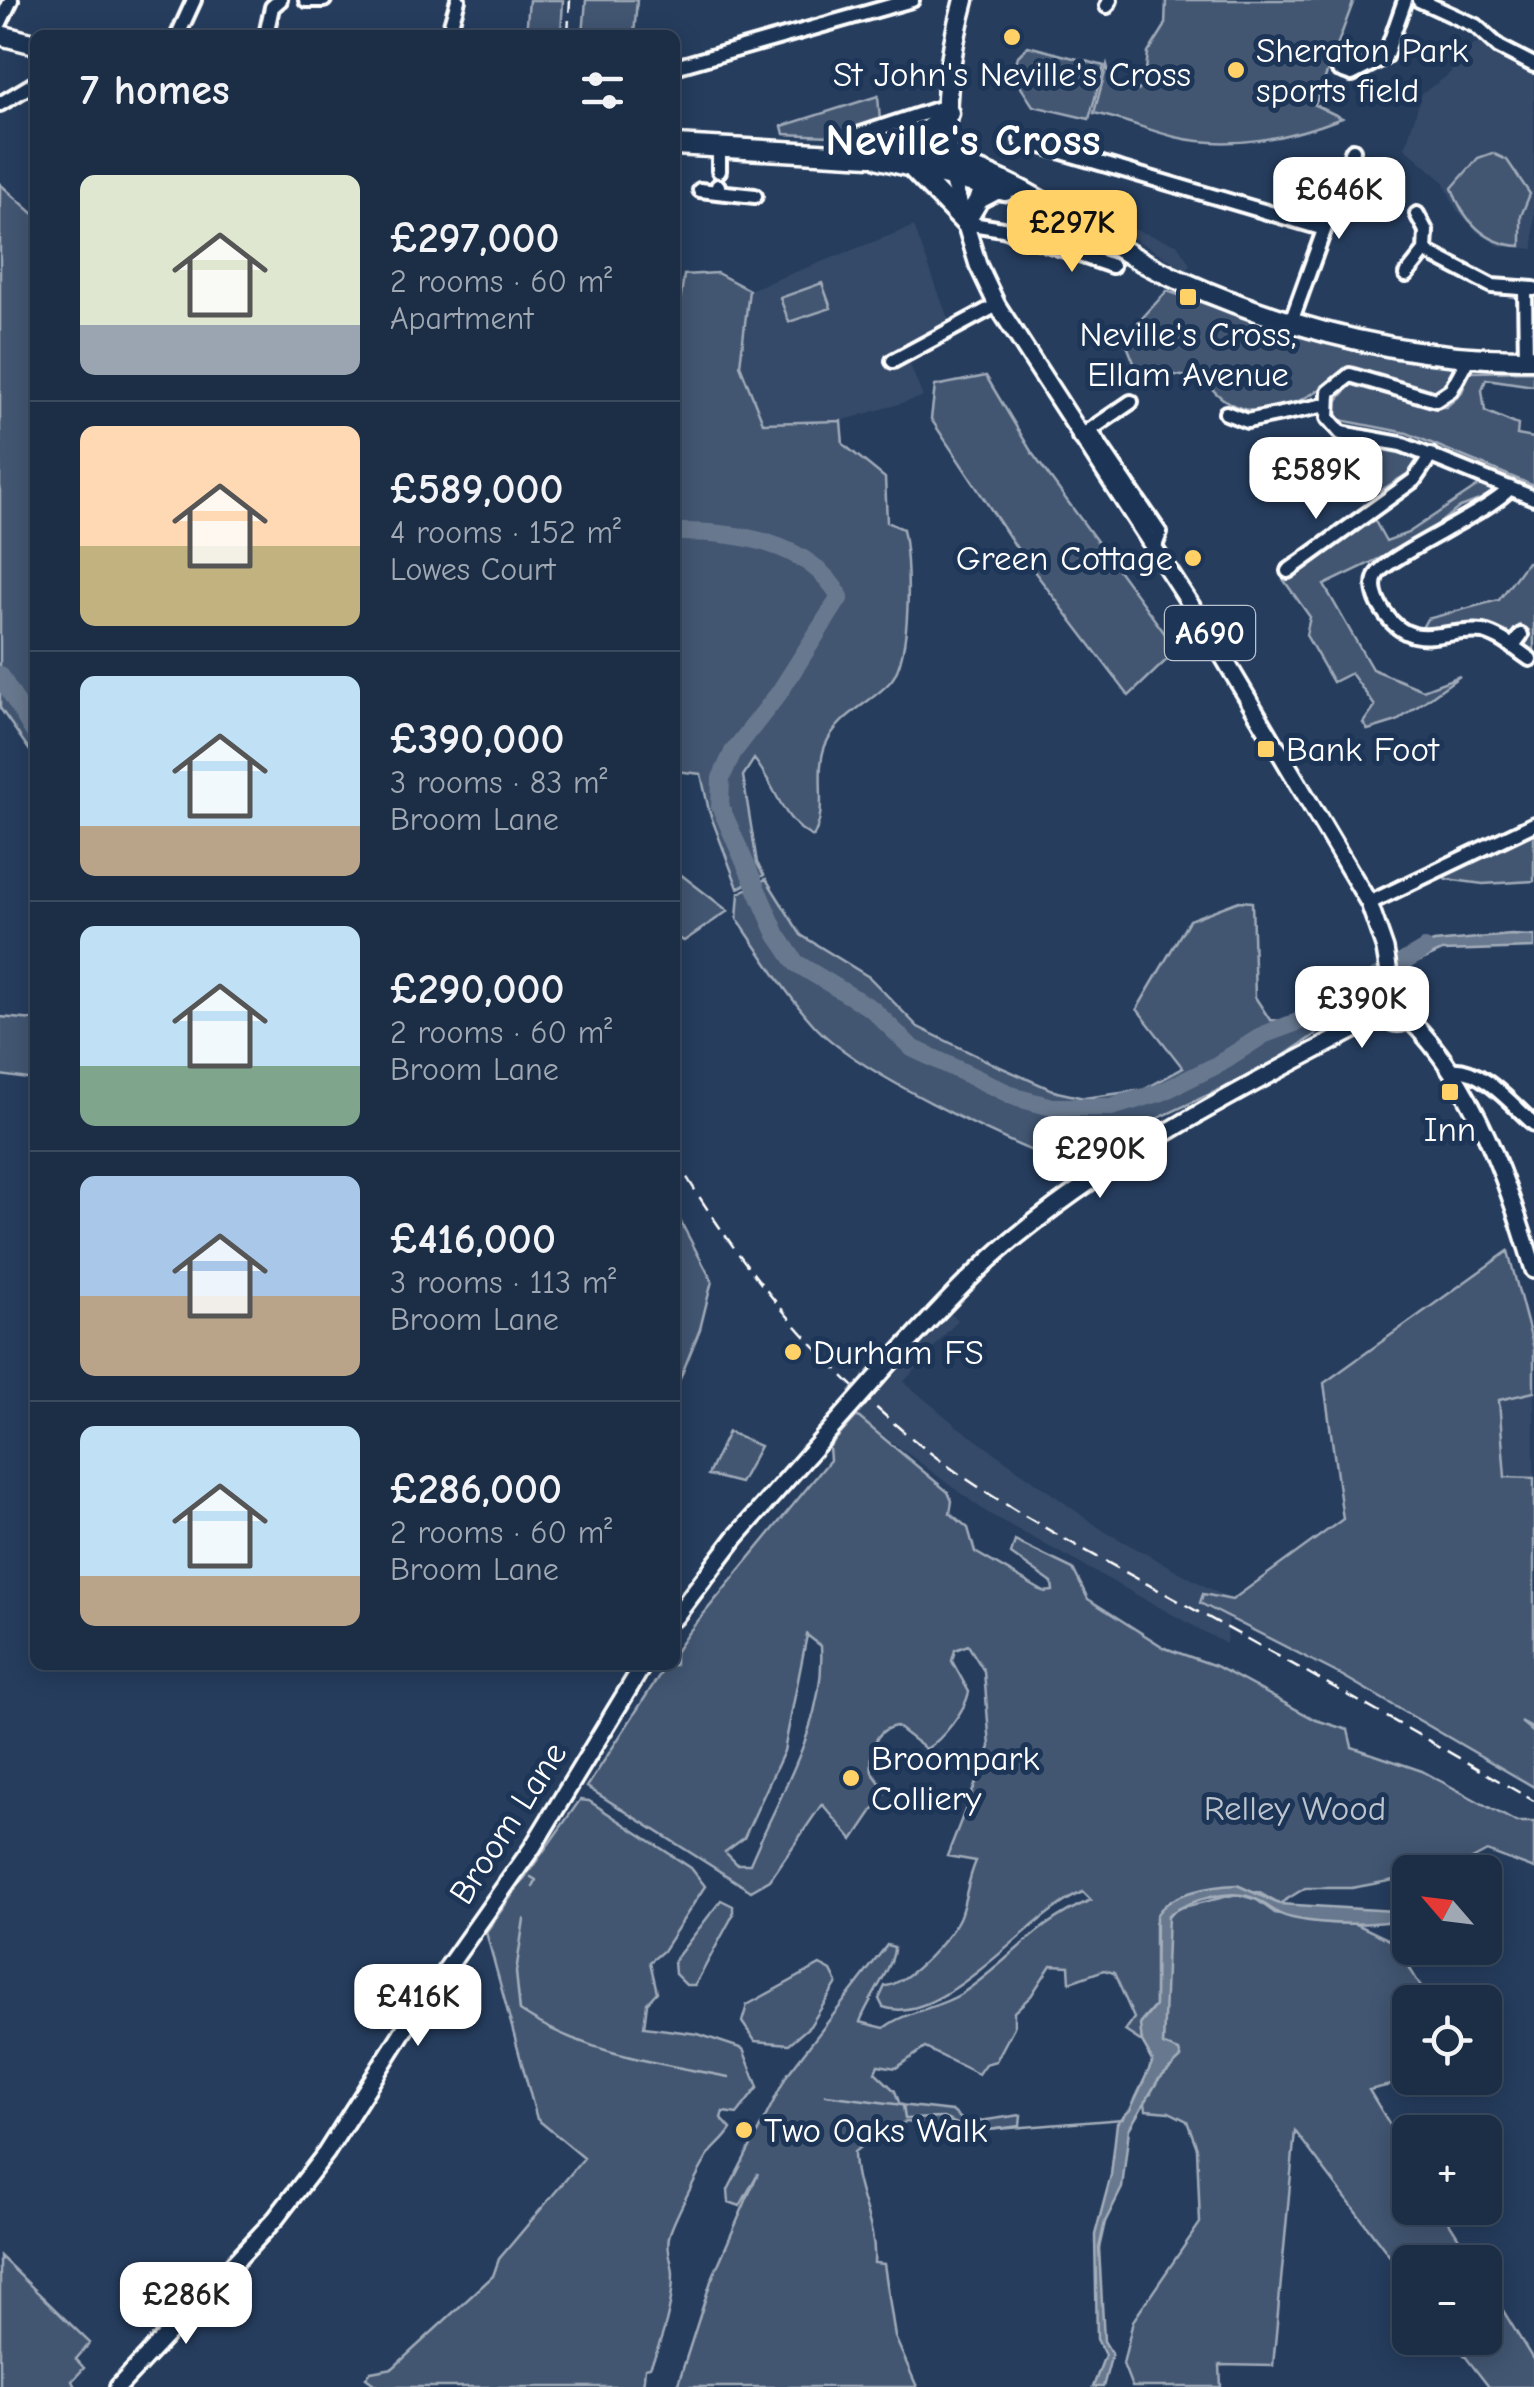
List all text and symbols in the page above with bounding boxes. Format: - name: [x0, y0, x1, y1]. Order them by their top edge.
- marker: St John's Neville's Cross: [1001, 26, 1023, 48]
- place label: Sheraton Park sports field: [1256, 30, 1469, 111]
- place label: St John's Neville's Cross: [833, 54, 1191, 95]
- marker: Sheraton Park sports field: [1225, 59, 1247, 81]
- icon: filters: [575, 63, 630, 118]
- text: 7 homes: [80, 66, 230, 115]
- district label: Neville's Cross: [825, 114, 1101, 166]
- pin: £646K: [1269, 157, 1409, 242]
- text: £646K: [1295, 171, 1383, 208]
- pin: £297K: [1002, 190, 1142, 275]
- text: £297K: [1029, 204, 1115, 241]
- text: £297,000: [390, 214, 560, 263]
- icon: home: [160, 215, 280, 335]
- text: 2 rooms · 60 m²: [390, 263, 612, 300]
- marker: Neville's Cross, Ellam Avenue: [1177, 286, 1199, 308]
- text: Apartment: [390, 300, 533, 337]
- place label: Neville's Cross, Ellam Avenue: [1079, 314, 1297, 395]
- pin: £589K: [1246, 437, 1386, 522]
- text: £589K: [1271, 451, 1361, 488]
- text: £589,000: [390, 465, 564, 514]
- icon: home: [160, 466, 280, 586]
- text: 4 rooms · 152 m²: [390, 514, 621, 551]
- place label: Green Cottage: [956, 538, 1173, 579]
- marker: Green Cottage: [1182, 547, 1204, 569]
- text: Lowes Court: [390, 551, 556, 588]
- road number: A690: [1165, 606, 1255, 660]
- text: £390,000: [390, 715, 564, 764]
- icon: home: [160, 716, 280, 836]
- place label: Bank Foot: [1286, 729, 1440, 770]
- marker: Bank Foot: [1255, 738, 1277, 760]
- text: 3 rooms · 83 m²: [390, 764, 607, 801]
- text: Broom Lane: [390, 801, 559, 838]
- text: £290,000: [390, 965, 565, 1014]
- icon: home: [160, 966, 280, 1086]
- pin: £390K: [1292, 966, 1432, 1051]
- text: £390K: [1317, 980, 1407, 1017]
- text: 2 rooms · 60 m²: [390, 1014, 612, 1051]
- text: Broom Lane: [390, 1051, 559, 1088]
- marker: Inn: [1439, 1081, 1461, 1103]
- place label: Inn: [1424, 1109, 1476, 1150]
- pin: £290K: [1030, 1116, 1170, 1201]
- text: £290K: [1055, 1130, 1145, 1167]
- text: £416,000: [390, 1215, 556, 1264]
- icon: home: [160, 1216, 280, 1336]
- text: 3 rooms · 113 m²: [390, 1264, 616, 1301]
- text: Broom Lane: [390, 1301, 559, 1338]
- place label: Durham FS: [813, 1332, 984, 1373]
- marker: Durham FS: [782, 1341, 804, 1363]
- text: £286,000: [390, 1465, 562, 1514]
- icon: home: [160, 1466, 280, 1586]
- text: 2 rooms · 60 m²: [390, 1514, 612, 1551]
- text: Broom Lane: [390, 1551, 559, 1588]
- street label: Broom Lane: [441, 1734, 575, 1912]
- place label: Broompark Colliery: [871, 1738, 1040, 1819]
- marker: Broompark Colliery: [840, 1767, 862, 1789]
- park label: Relley Wood: [1204, 1788, 1386, 1829]
- north arrow: [1392, 1855, 1502, 1965]
- map controls: [1392, 1855, 1502, 2355]
- pin: £416K: [348, 1964, 488, 2049]
- text: £416K: [376, 1978, 460, 2015]
- button: locate: [1392, 1985, 1502, 2095]
- place label: Two Oaks Walk: [764, 2110, 987, 2151]
- button: +: [1392, 2115, 1502, 2225]
- marker: Two Oaks Walk: [733, 2119, 755, 2141]
- button: −: [1392, 2245, 1502, 2355]
- pin: £286K: [116, 2262, 256, 2347]
- text: £286K: [142, 2276, 230, 2313]

